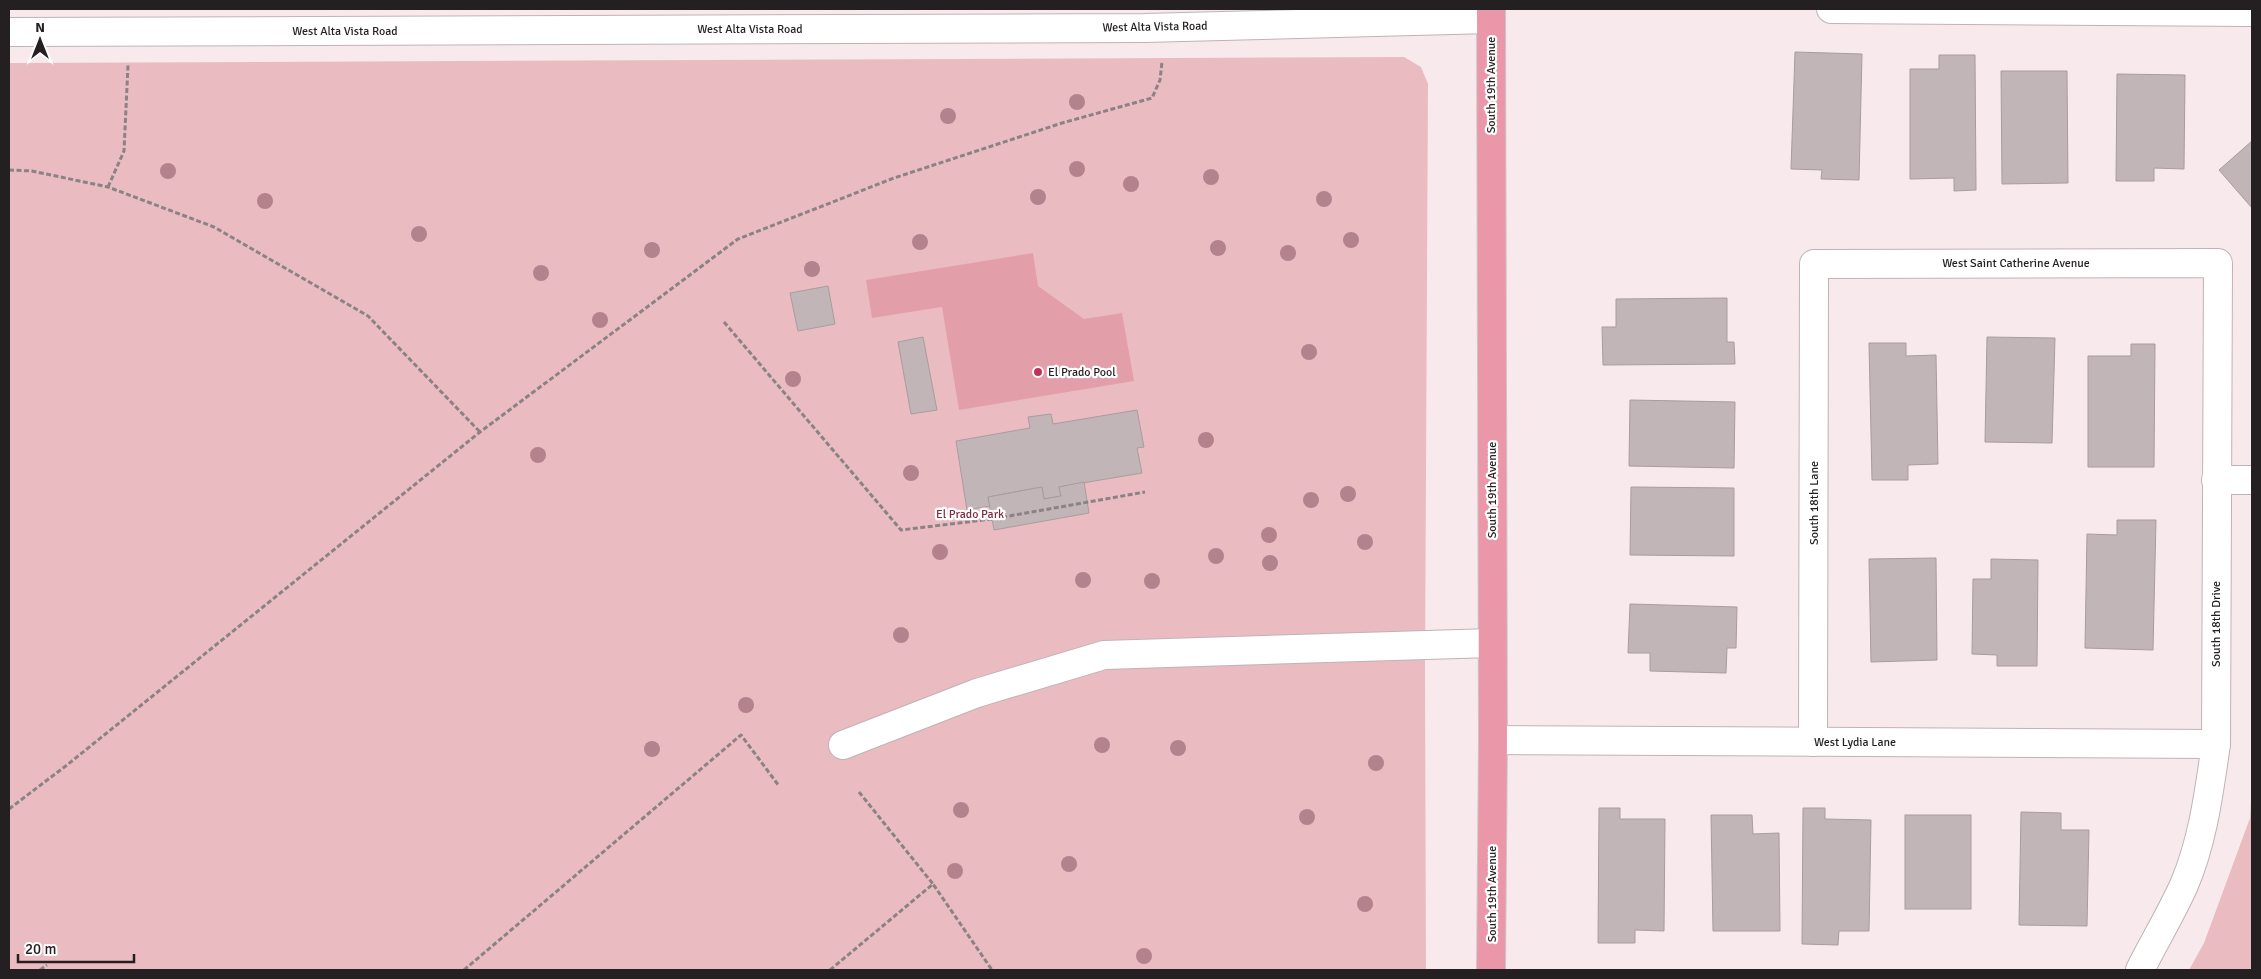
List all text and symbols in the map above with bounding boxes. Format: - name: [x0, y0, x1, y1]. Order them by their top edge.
- north arrow: [15, 15, 65, 65]
- text: N: [35, 19, 45, 36]
- street label: West Alta Vista Road: [1102, 19, 1208, 35]
- street label: West Alta Vista Road: [697, 22, 803, 37]
- street label: West Alta Vista Road: [292, 24, 398, 39]
- street label: South 19th Avenue: [1484, 37, 1499, 133]
- street label: West Saint Catherine Avenue: [1942, 256, 2090, 271]
- place label: El Prado Pool: [1048, 365, 1116, 380]
- marker: El Prado Pool: [1032, 366, 1044, 378]
- street label: South 19th Avenue: [1485, 442, 1500, 538]
- street label: South 18th Lane: [1807, 461, 1822, 545]
- park label: El Prado Park: [936, 507, 1004, 522]
- street label: South 18th Drive: [2209, 581, 2224, 667]
- street label: West Lydia Lane: [1814, 735, 1896, 750]
- street label: South 19th Avenue: [1485, 846, 1500, 942]
- scale bar: [18, 932, 134, 964]
- text: 20 m: [25, 940, 56, 958]

